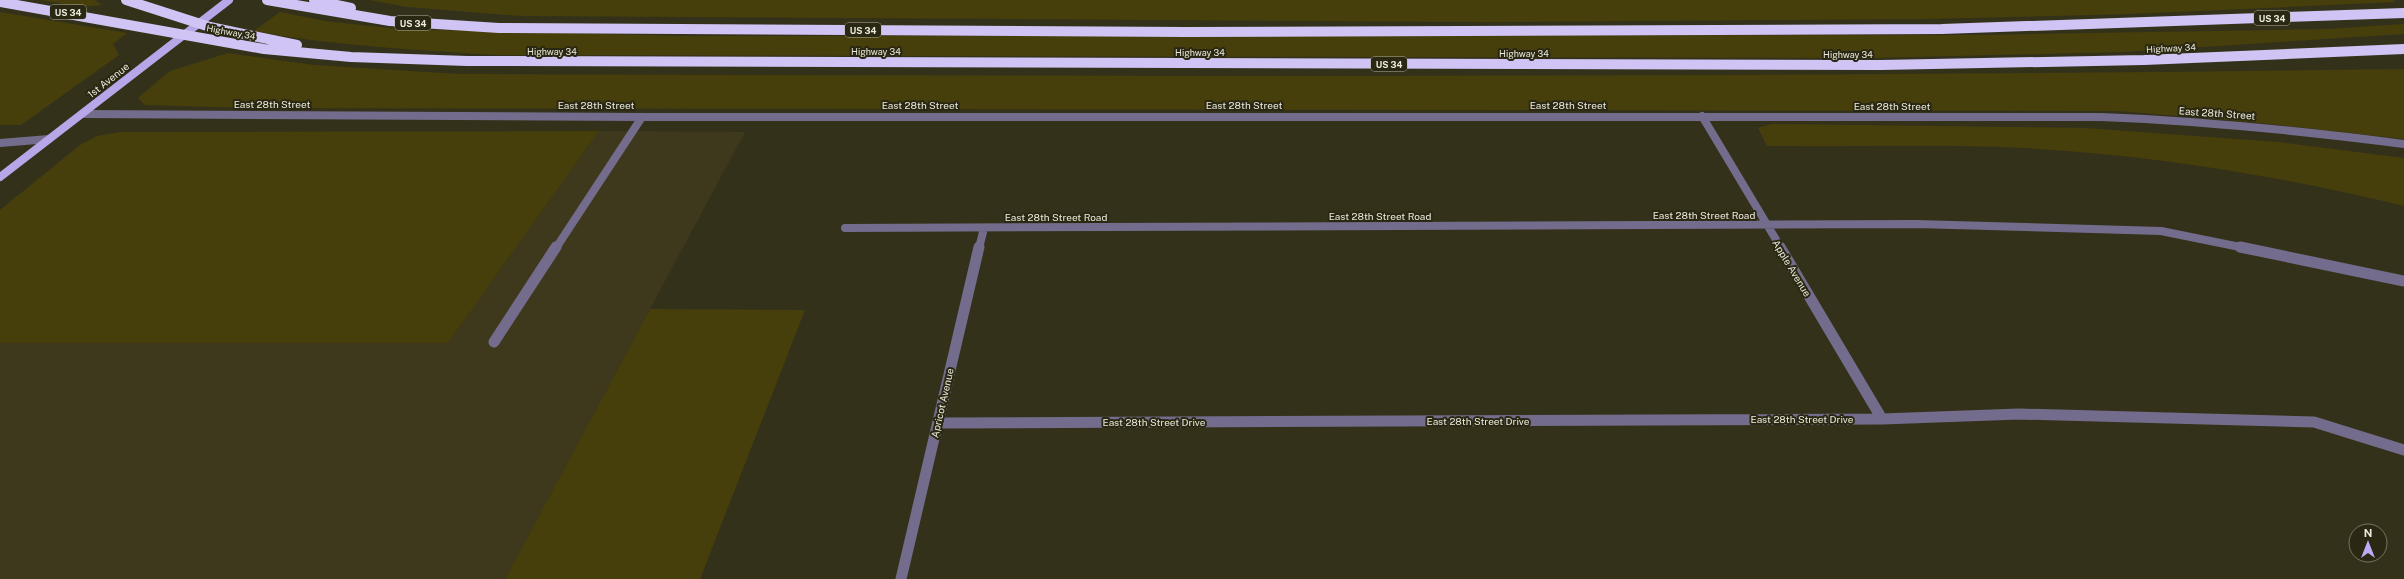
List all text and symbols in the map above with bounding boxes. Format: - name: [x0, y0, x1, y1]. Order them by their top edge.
- road number: US 34: [50, 5, 86, 19]
- road number: US 34: [2254, 11, 2290, 25]
- road number: US 34: [395, 16, 431, 30]
- street label: Highway 34: [206, 22, 257, 42]
- road number: US 34: [845, 23, 881, 37]
- street label: Highway 34: [2146, 41, 2196, 55]
- street label: Highway 34: [527, 46, 577, 57]
- street label: Highway 34: [851, 46, 901, 57]
- street label: Highway 34: [1175, 47, 1225, 58]
- street label: Highway 34: [1499, 48, 1549, 59]
- street label: Highway 34: [1823, 49, 1873, 60]
- road number: US 34: [1371, 57, 1407, 71]
- street label: 1st Avenue: [85, 60, 132, 100]
- street label: East 28th Street: [234, 98, 310, 110]
- street label: East 28th Street: [558, 99, 634, 111]
- street label: East 28th Street: [882, 99, 958, 111]
- street label: East 28th Street: [1206, 99, 1282, 111]
- street label: East 28th Street: [1530, 99, 1606, 111]
- street label: East 28th Street: [1854, 100, 1930, 112]
- street label: East 28th Street: [2178, 104, 2256, 122]
- street label: East 28th Street Road: [1653, 209, 1755, 221]
- street label: East 28th Street Road: [1329, 210, 1431, 222]
- street label: East 28th Street Road: [1005, 211, 1107, 223]
- street label: Apple Avenue: [1770, 237, 1814, 299]
- street label: Apricot Avenue: [928, 367, 956, 439]
- street label: East 28th Street Drive: [1751, 413, 1854, 425]
- street label: East 28th Street Drive: [1427, 415, 1530, 427]
- street label: East 28th Street Drive: [1103, 416, 1206, 428]
- north arrow: [2348, 523, 2388, 563]
- text: N: [2364, 527, 2372, 539]

